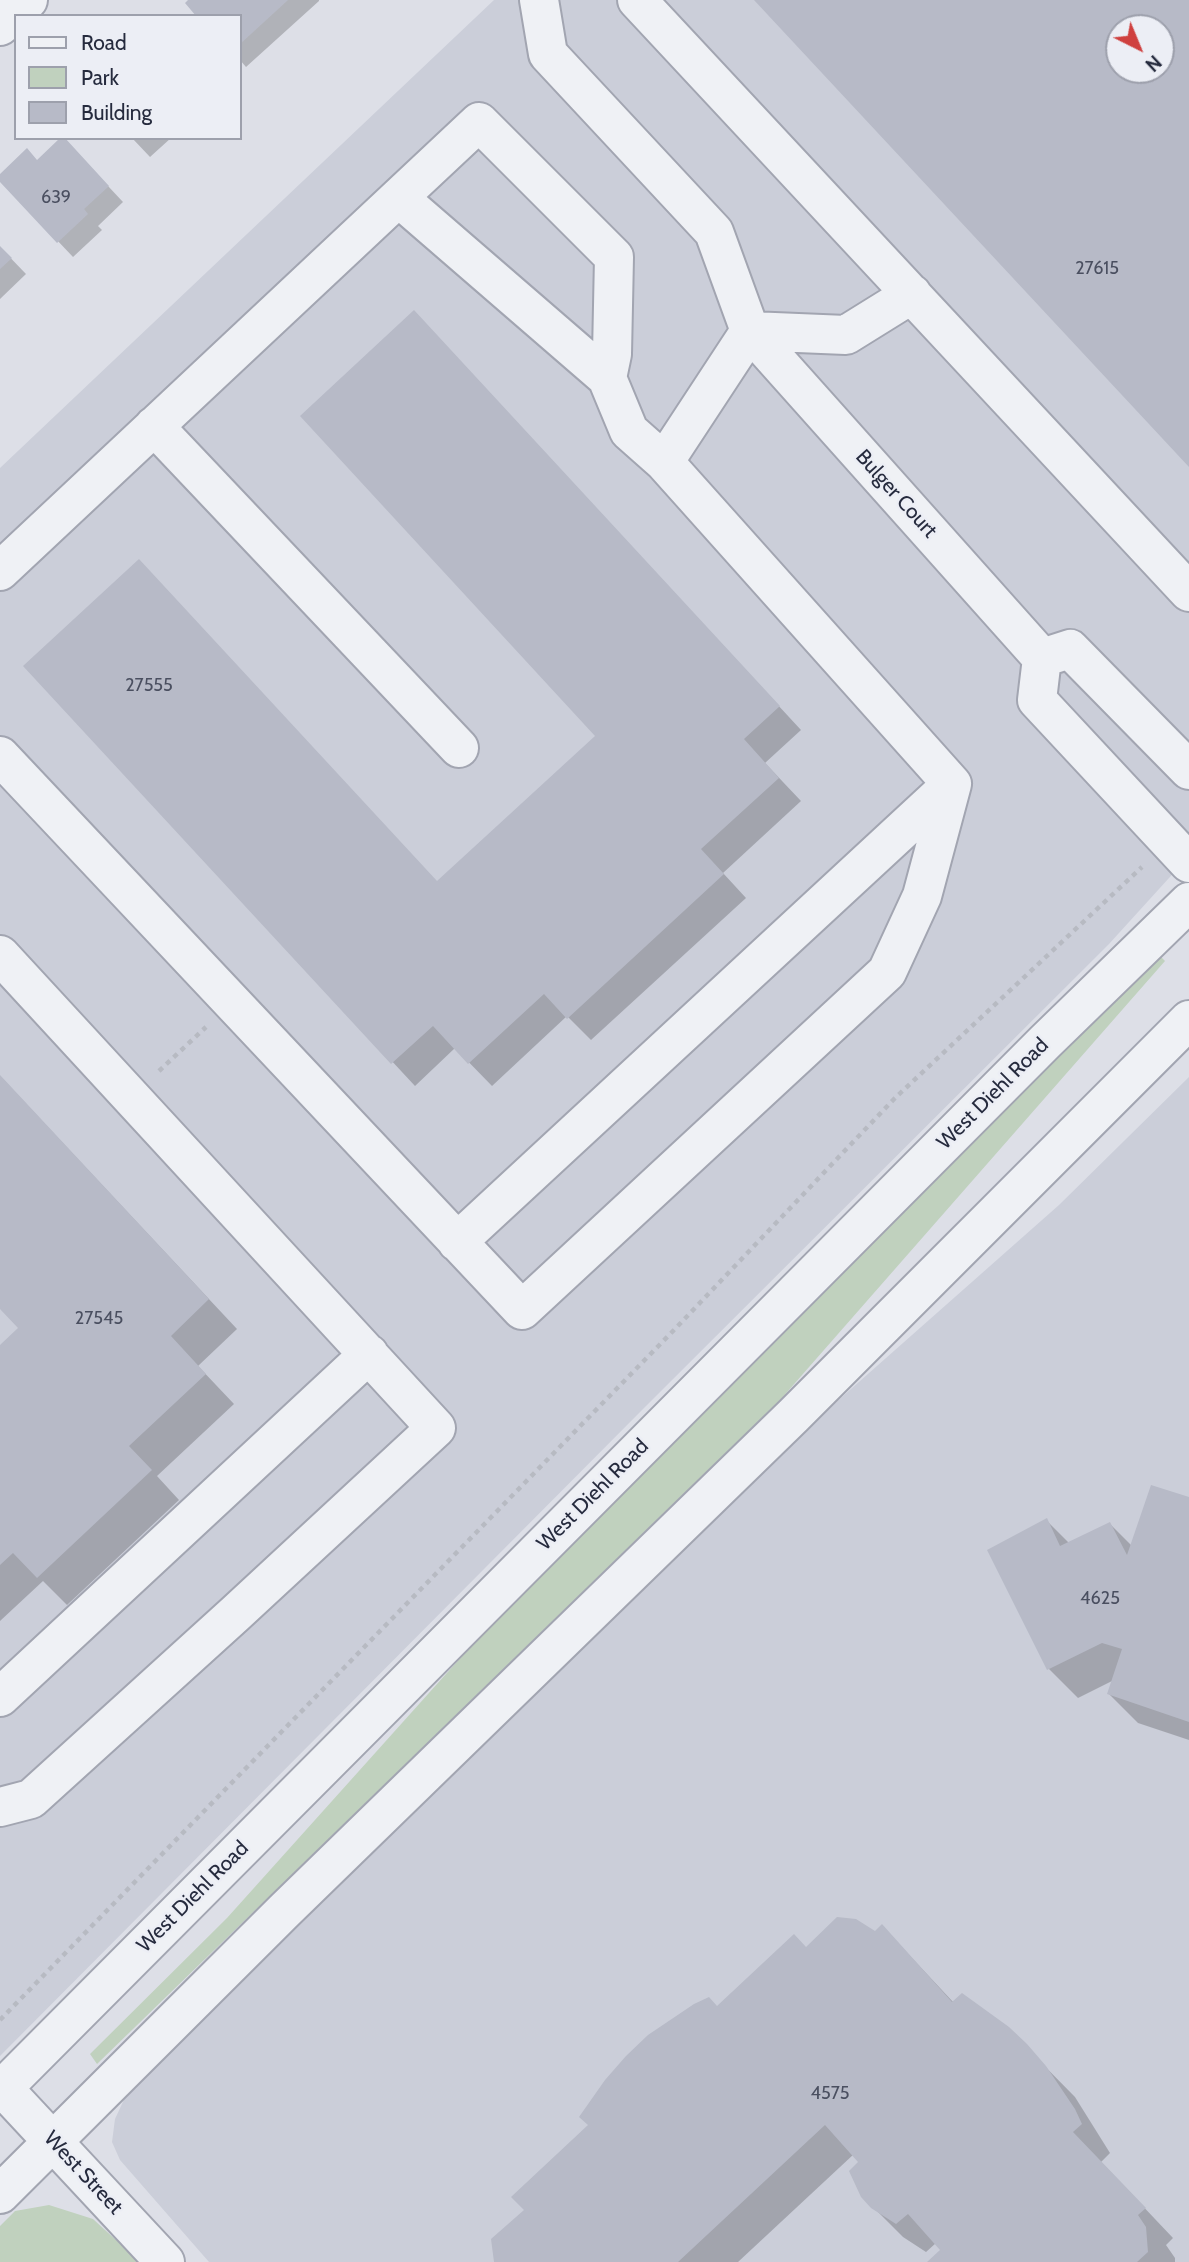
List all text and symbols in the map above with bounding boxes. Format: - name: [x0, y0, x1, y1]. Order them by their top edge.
- legend: [14, 14, 242, 140]
- north arrow: [1105, 14, 1175, 84]
- text: Road: [81, 30, 127, 55]
- text: N: [1141, 50, 1166, 76]
- text: Park: [81, 65, 119, 90]
- text: Building: [81, 100, 152, 125]
- house number: 639: [41, 187, 71, 209]
- house number: 27615: [1075, 258, 1119, 280]
- street label: Bulger Court: [850, 445, 942, 543]
- house number: 27555: [125, 675, 173, 697]
- street label: West Diehl Road: [932, 1033, 1054, 1155]
- house number: 27545: [75, 1308, 123, 1330]
- street label: West Diehl Road: [532, 1434, 654, 1556]
- house number: 4625: [1080, 1588, 1120, 1610]
- street label: West Diehl Road: [132, 1836, 254, 1958]
- house number: 4575: [811, 2083, 849, 2105]
- street label: West Street: [38, 2126, 128, 2220]

